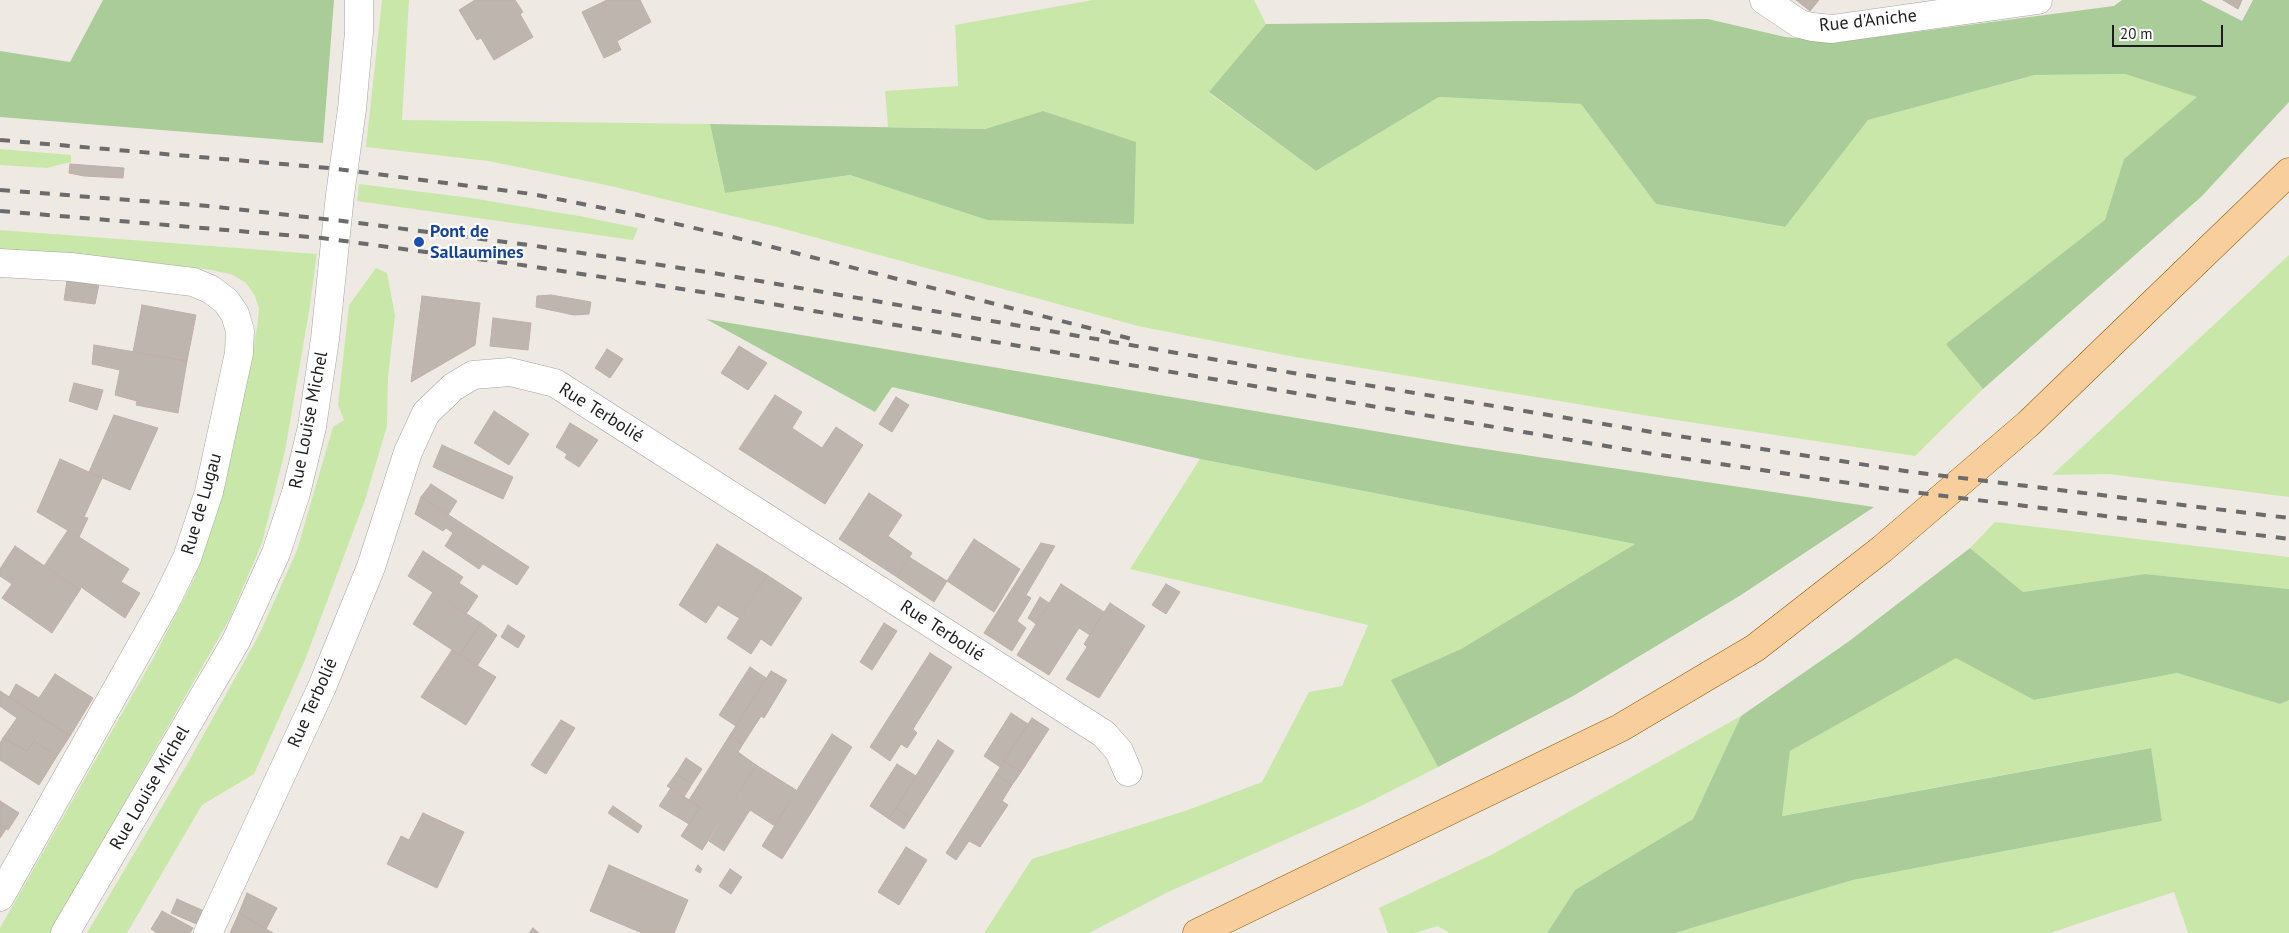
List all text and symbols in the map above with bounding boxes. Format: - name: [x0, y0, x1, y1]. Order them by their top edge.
- street label: Rue d'Aniche: [1818, 5, 1918, 37]
- scale bar: [2114, 15, 2225, 47]
- text: 20 m: [2120, 24, 2153, 43]
- place label: Pont de Sallaumines: [430, 221, 524, 264]
- marker: Pont de Sallaumines: [412, 235, 426, 249]
- street label: Rue Louise Michel: [285, 349, 333, 491]
- street label: Rue Terbolié: [555, 378, 647, 448]
- street label: Rue de Lugau: [177, 451, 227, 557]
- street label: Rue Terbolié: [896, 596, 988, 666]
- street label: Rue Terbolié: [284, 655, 342, 751]
- street label: Rue Louise Michel: [106, 722, 194, 854]

